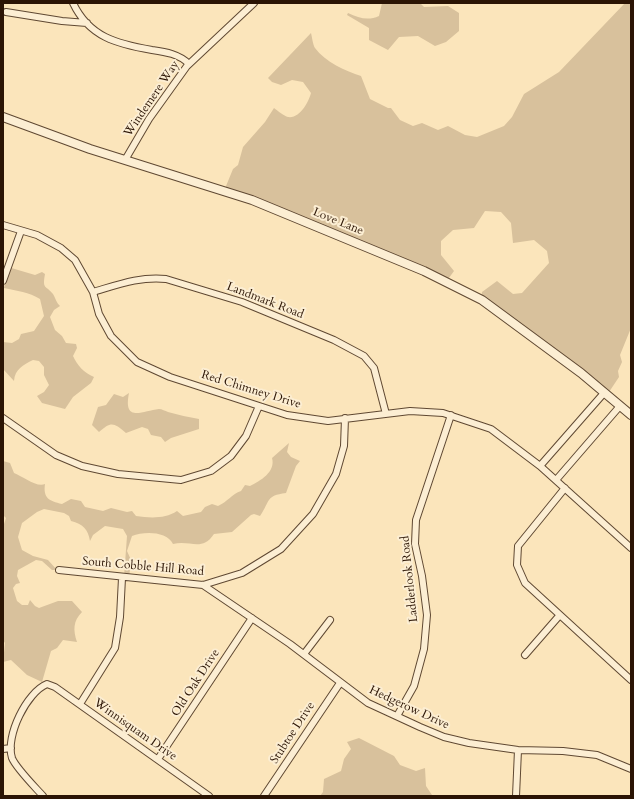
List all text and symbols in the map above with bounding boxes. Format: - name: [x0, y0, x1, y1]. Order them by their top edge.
- street label: Windemere Way: [121, 58, 183, 140]
- street label: Love Lane: [311, 205, 365, 239]
- street label: Landmark Road: [224, 280, 306, 322]
- street label: Red Chimney Drive: [199, 368, 303, 412]
- street label: Ladderlook Road: [398, 535, 422, 623]
- street label: South Cobble Hill Road: [82, 555, 204, 579]
- street label: Old Oak Drive: [169, 647, 223, 719]
- street label: Hedgerow Drive: [367, 683, 451, 733]
- street label: Winnisquam Drive: [91, 696, 179, 764]
- street label: Stubtoe Drive: [268, 699, 318, 767]

